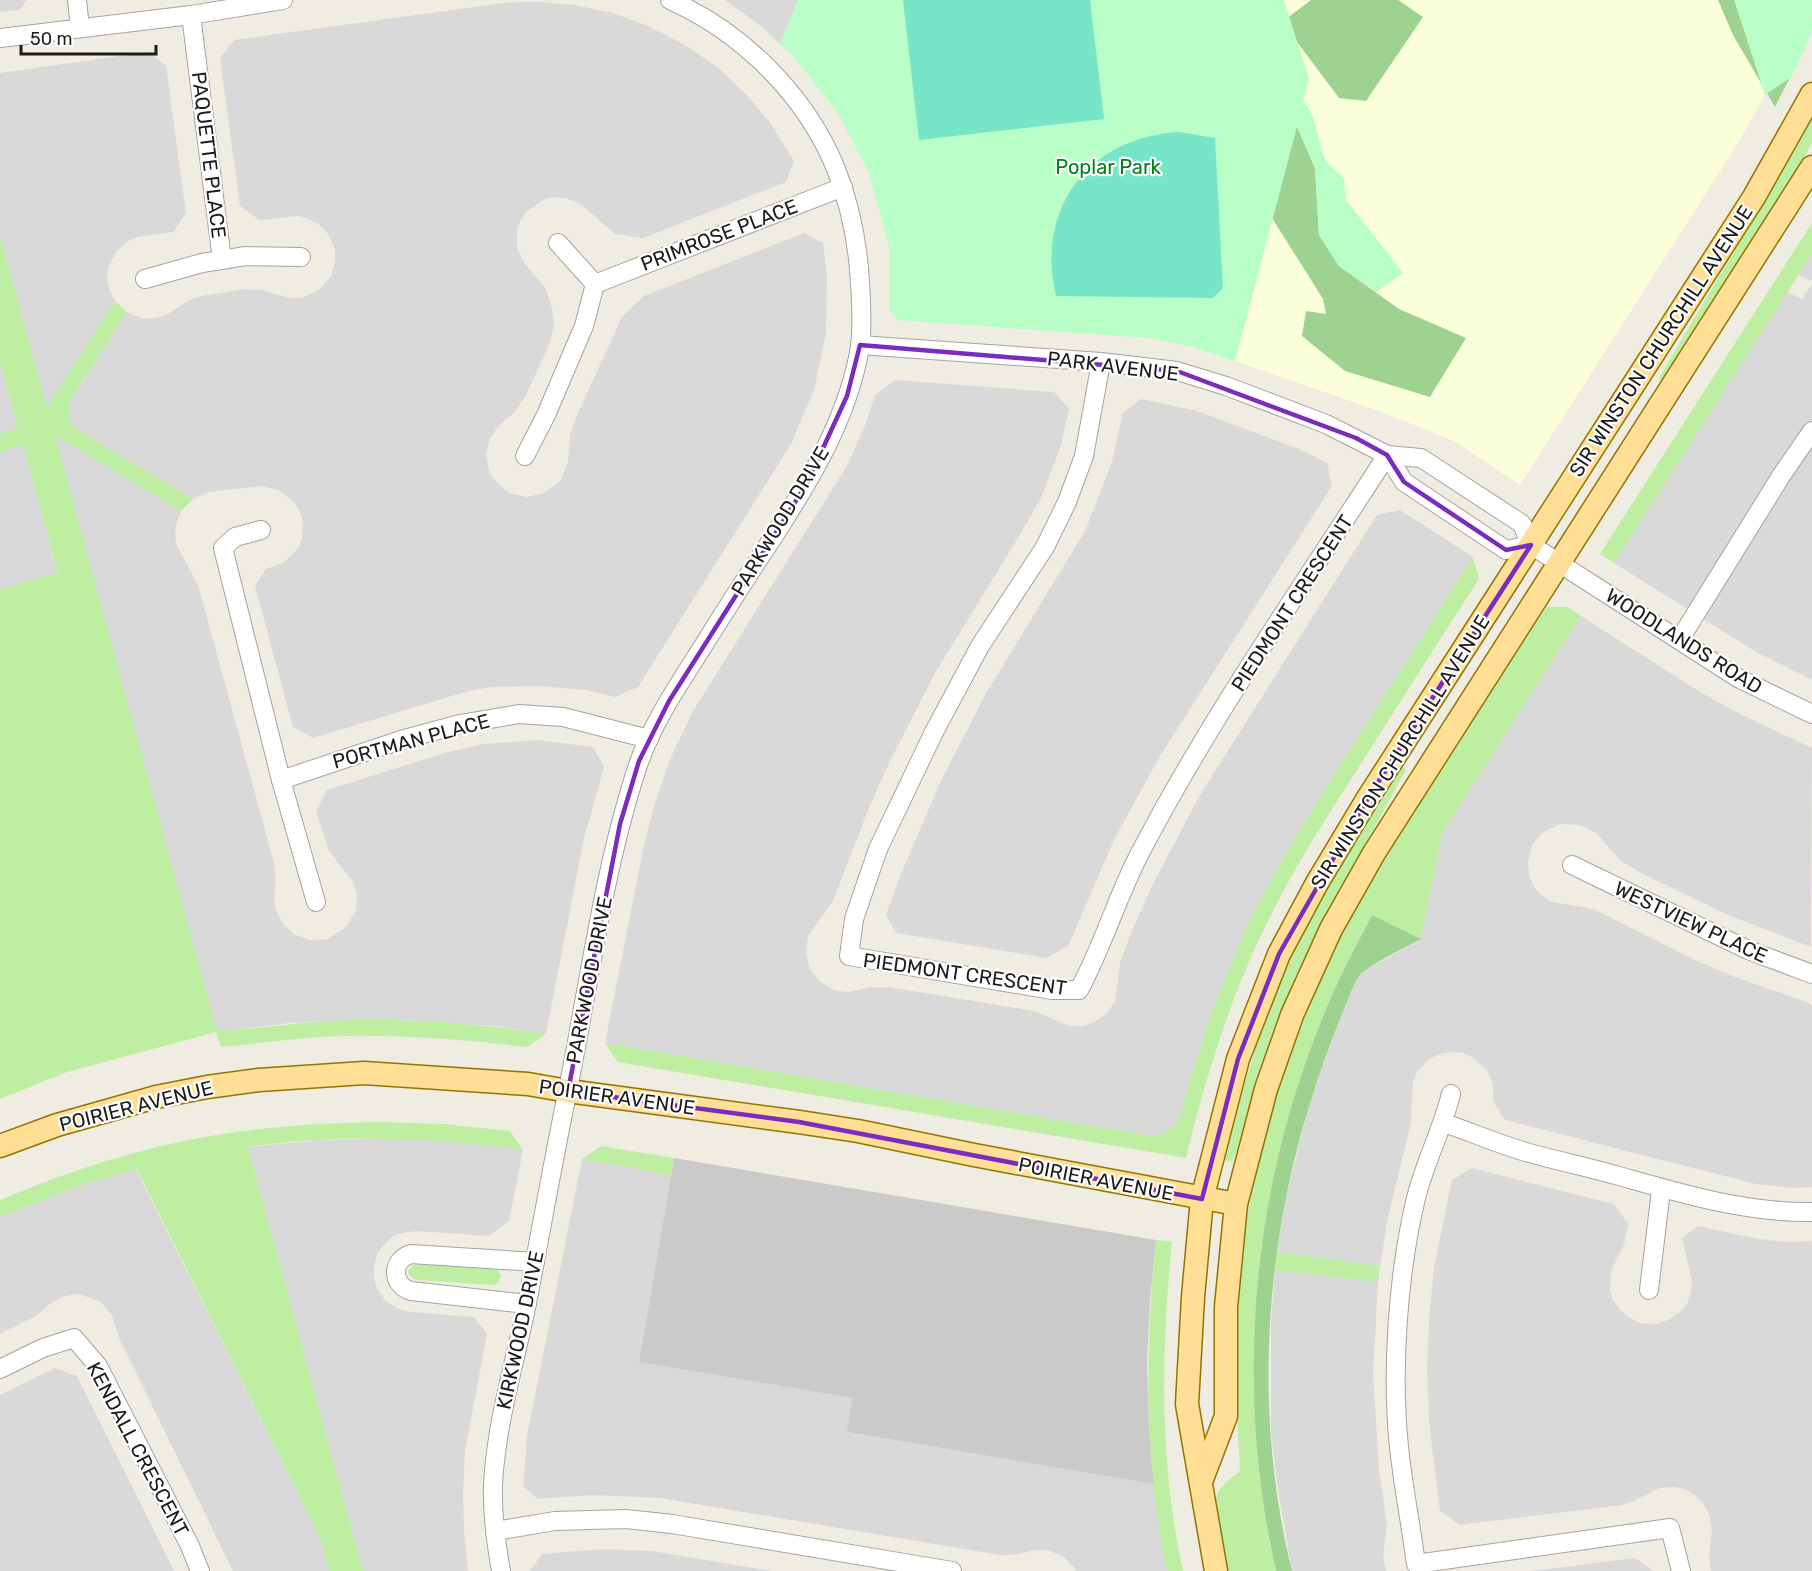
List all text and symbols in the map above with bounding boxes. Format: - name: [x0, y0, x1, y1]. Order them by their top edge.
- scale bar: [21, 18, 156, 56]
- text: 50 m: [30, 28, 73, 50]
- street label: PAQUETTE PLACE: [187, 70, 231, 240]
- park label: Poplar Park: [1055, 155, 1162, 179]
- street label: PRIMROSE PLACE: [637, 194, 801, 276]
- street label: SIR WINSTON CHURCHILL AVENUE: [1564, 201, 1758, 481]
- street label: PARK AVENUE: [1046, 346, 1180, 386]
- street label: PARKWOOD DRIVE: [726, 442, 834, 600]
- street label: PIEDMONT CRESCENT: [1226, 510, 1358, 696]
- street label: WOODLANDS ROAD: [1601, 583, 1767, 699]
- street label: SIR WINSTON CHURCHILL AVENUE: [1305, 611, 1495, 893]
- street label: PORTMAN PLACE: [330, 708, 492, 774]
- street label: WESTVIEW PLACE: [1611, 876, 1771, 968]
- street label: PARKWOOD DRIVE: [561, 894, 617, 1066]
- street label: PIEDMONT CRESCENT: [862, 948, 1069, 1000]
- street label: POIRIER AVENUE: [537, 1074, 697, 1120]
- street label: POIRIER AVENUE: [57, 1075, 215, 1137]
- street label: POIRIER AVENUE: [1016, 1152, 1176, 1206]
- street label: KIRKWOOD DRIVE: [491, 1248, 549, 1412]
- street label: KENDALL CRESCENT: [82, 1358, 194, 1541]

